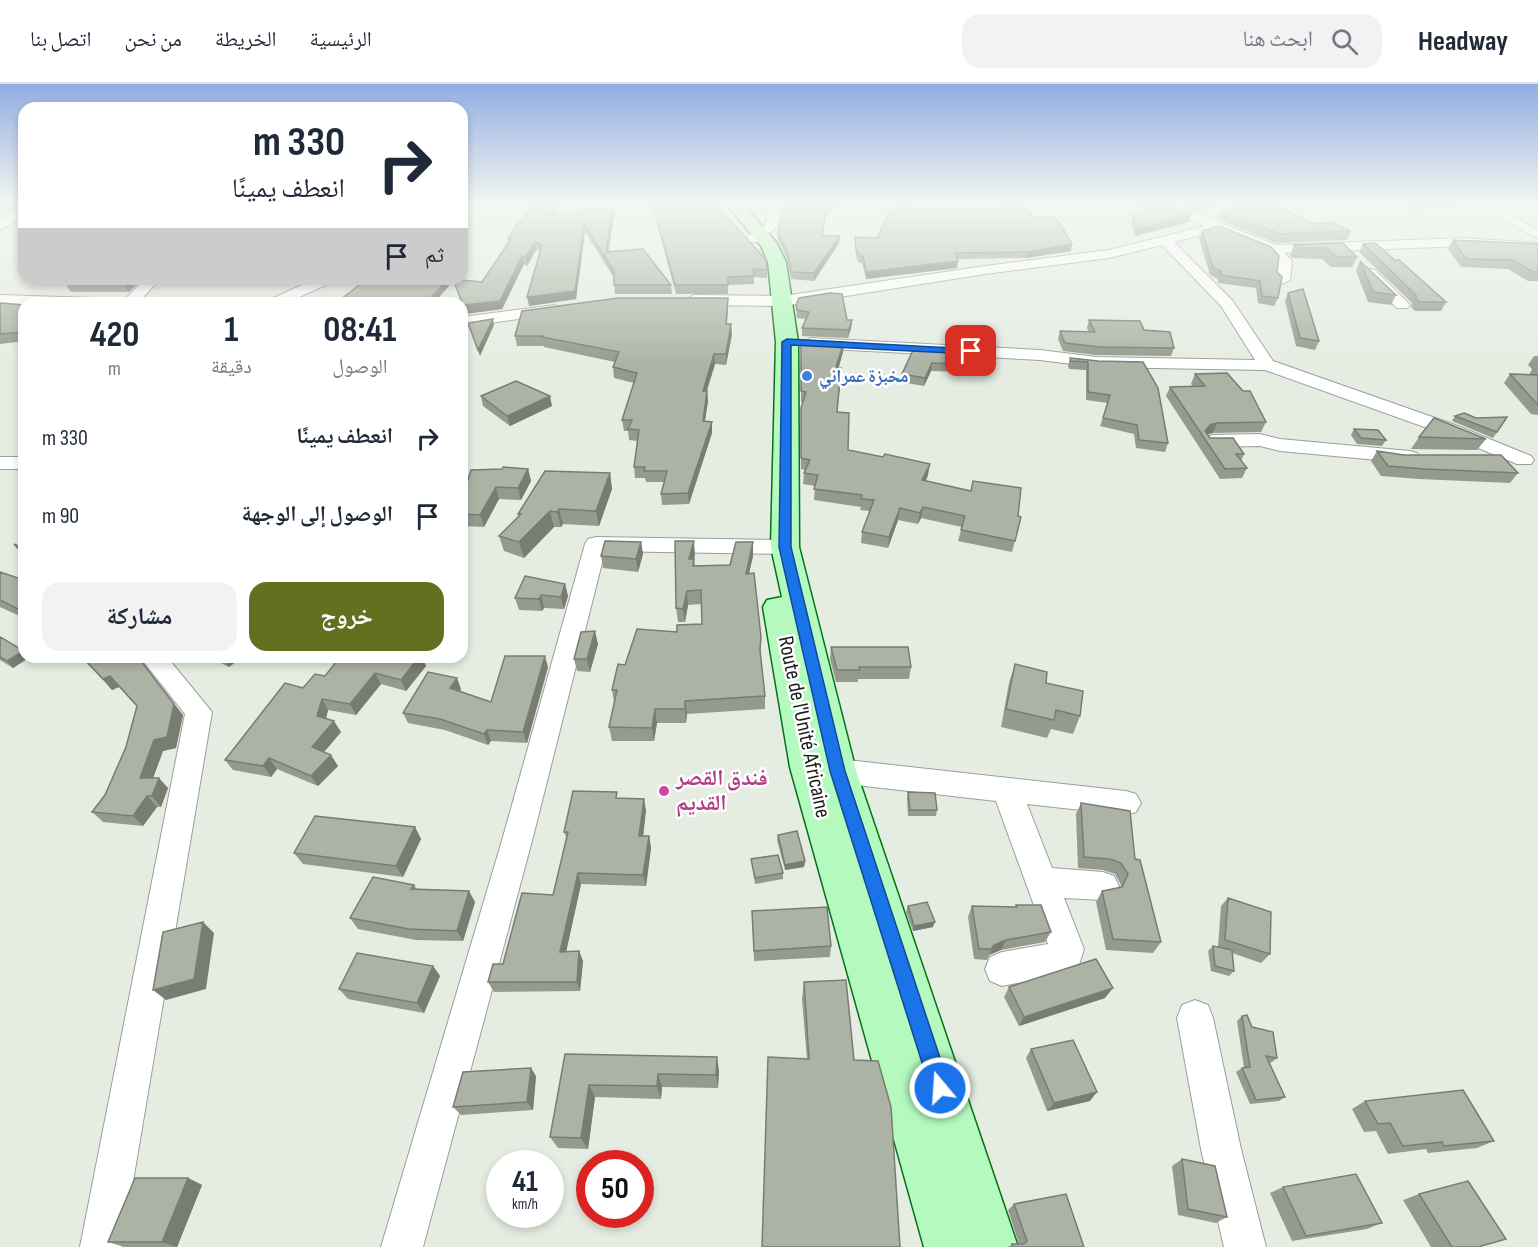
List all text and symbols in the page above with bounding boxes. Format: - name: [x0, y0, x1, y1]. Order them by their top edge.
- search box: [962, 14, 1382, 68]
- icon: search: [1328, 25, 1361, 58]
- text: Headway: [1418, 25, 1508, 58]
- text: ابحث هنا: [1242, 26, 1313, 53]
- text: اتصل بنا: [30, 27, 92, 52]
- text: من نحن: [125, 27, 182, 52]
- text: الخريطة: [215, 27, 277, 52]
- text: الرئيسية: [310, 27, 372, 52]
- text: 330 m: [253, 117, 345, 168]
- icon: right: [366, 126, 444, 204]
- text: انعطف يمينًا: [232, 173, 345, 205]
- icon: arrive: [380, 240, 413, 273]
- text: ثم: [425, 242, 444, 269]
- text: 1: [224, 309, 238, 352]
- text: 08:41: [323, 309, 396, 352]
- text: 420: [90, 314, 139, 357]
- pin: [945, 325, 996, 376]
- icon: arrive: [954, 334, 987, 367]
- text: دقيقة: [211, 355, 252, 379]
- text: الوصول: [332, 355, 388, 379]
- text: m: [108, 357, 121, 381]
- place label: مخبزة عمراني: [819, 366, 909, 390]
- marker: مخبزة عمراني: [800, 369, 814, 383]
- icon: right: [411, 422, 444, 455]
- text: انعطف يمينًا: [296, 423, 393, 450]
- text: 330 m: [42, 425, 88, 452]
- icon: arrive: [411, 500, 444, 533]
- text: الوصول إلى الوجهة: [241, 501, 393, 528]
- text: 90 m: [42, 503, 79, 530]
- button: مشاركة: [42, 582, 237, 651]
- button: خروج: [249, 582, 444, 651]
- street label: Route de l'Unité Africaine: [772, 634, 836, 820]
- place label: فندق القصر القديم: [675, 765, 768, 817]
- marker: فندق القصر القديم: [657, 784, 671, 798]
- position arrow: [908, 1056, 972, 1120]
- speed limit sign: 50: [576, 1150, 654, 1228]
- text: 41: [512, 1164, 538, 1200]
- text: km/h: [512, 1195, 538, 1214]

